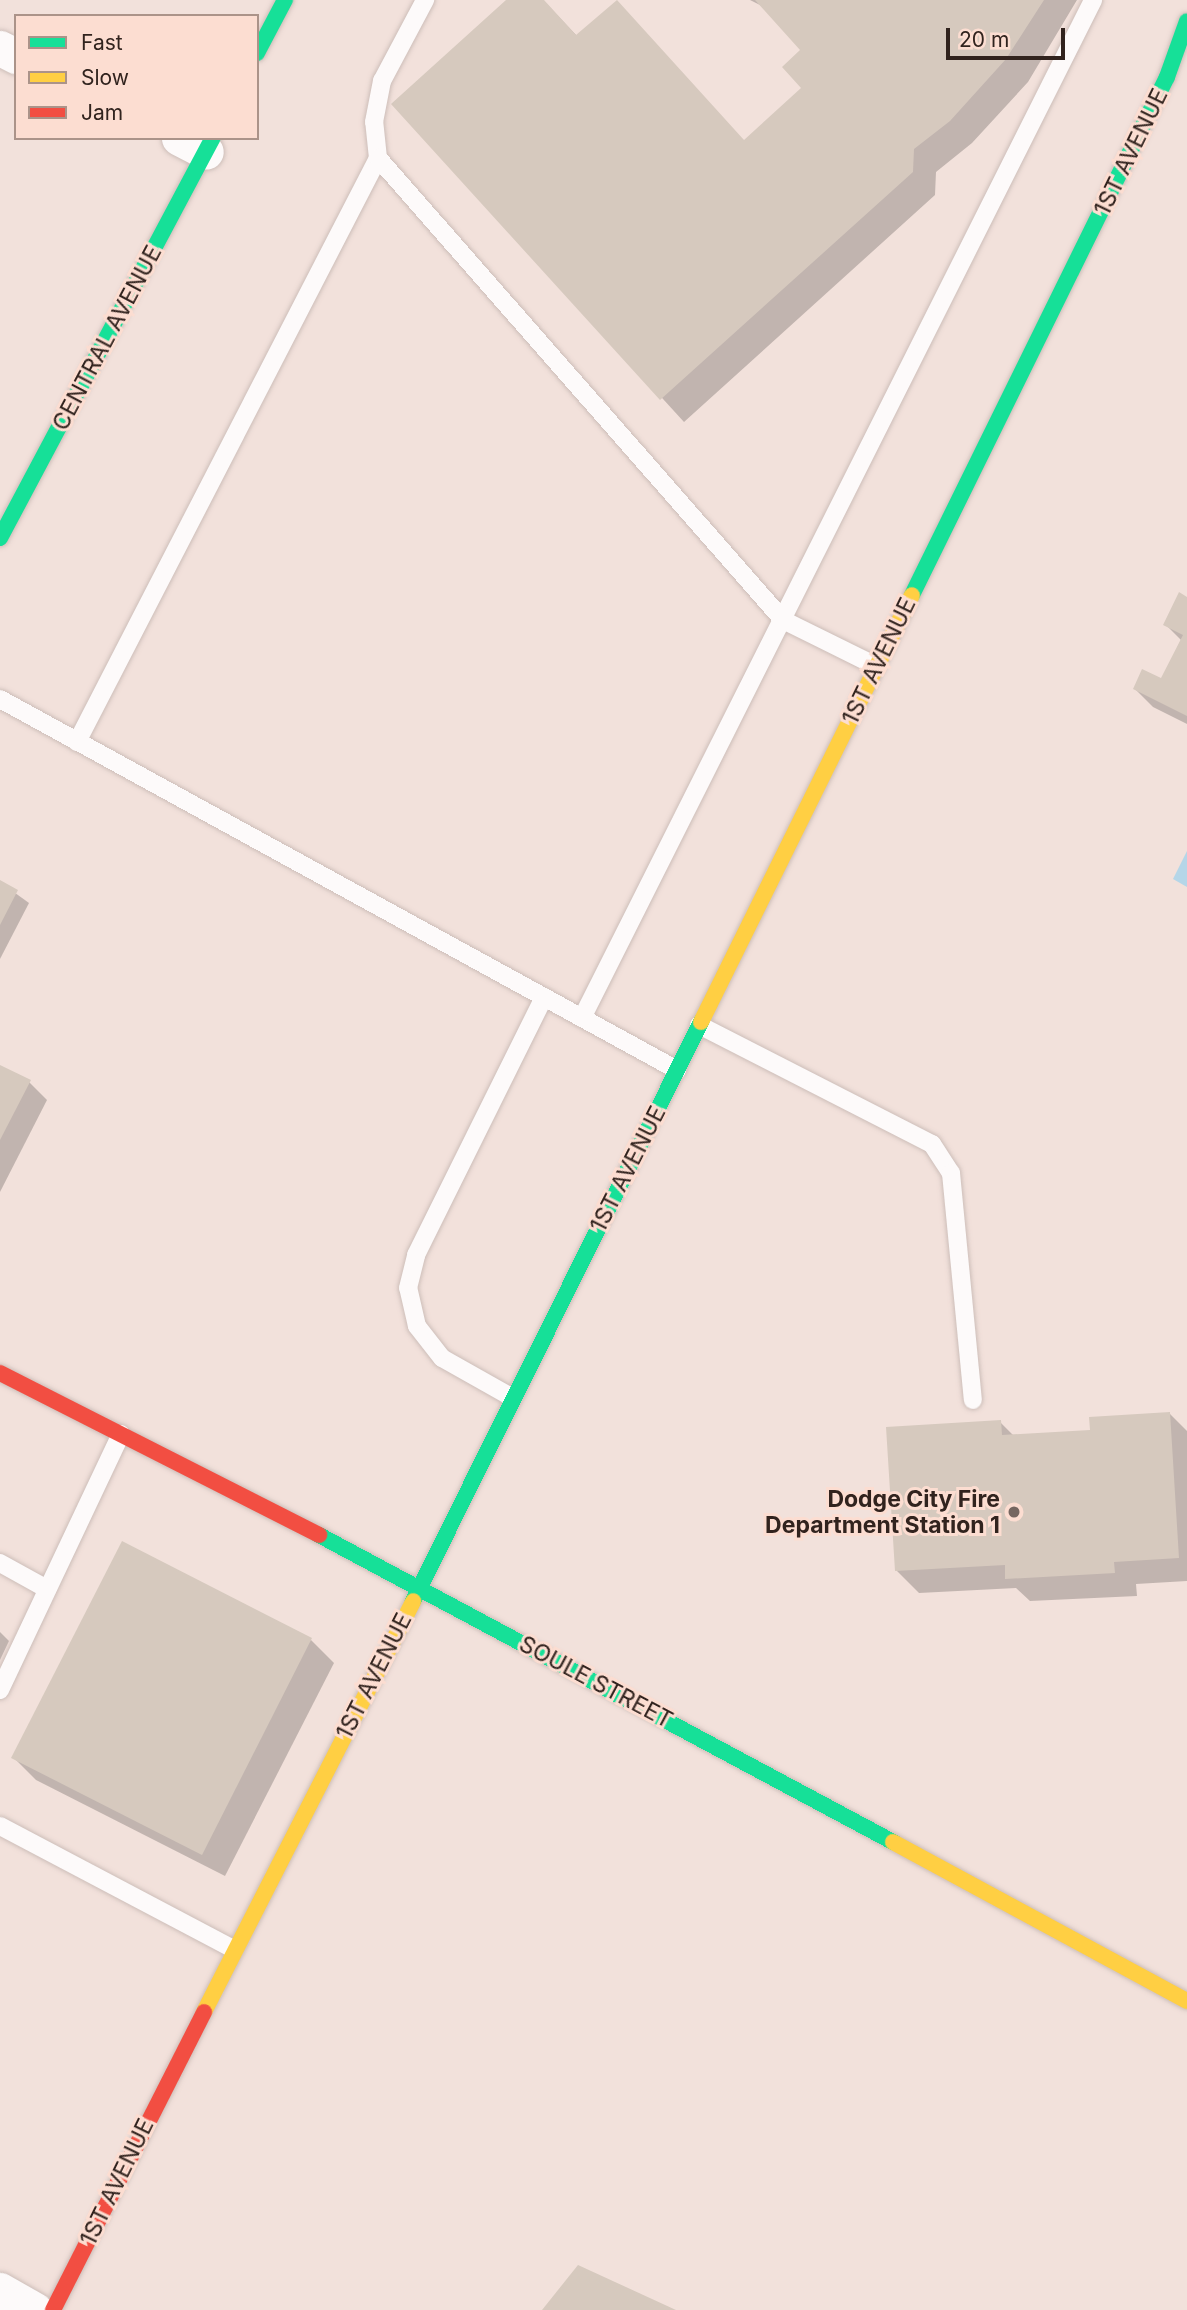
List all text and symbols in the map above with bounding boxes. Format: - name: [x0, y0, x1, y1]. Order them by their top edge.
- legend: [14, 14, 259, 140]
- scale bar: [949, 14, 1068, 58]
- text: 20 m: [959, 27, 1009, 52]
- text: Fast: [81, 30, 123, 55]
- text: Slow: [81, 65, 129, 90]
- street label: 1ST AVENUE: [1088, 84, 1174, 220]
- text: Jam: [81, 100, 123, 125]
- street label: CENTRAL AVENUE: [47, 241, 167, 435]
- street label: 1ST AVENUE: [836, 593, 922, 729]
- street label: 1ST AVENUE: [584, 1101, 672, 1237]
- place label: Dodge City Fire Department Station 1: [765, 1485, 1000, 1539]
- marker: Dodge City Fire Department Station 1: [1006, 1504, 1022, 1520]
- street label: 1ST AVENUE: [330, 1608, 418, 1744]
- street label: SOULE STREET: [515, 1630, 677, 1734]
- street label: 1ST AVENUE: [74, 2114, 160, 2250]

